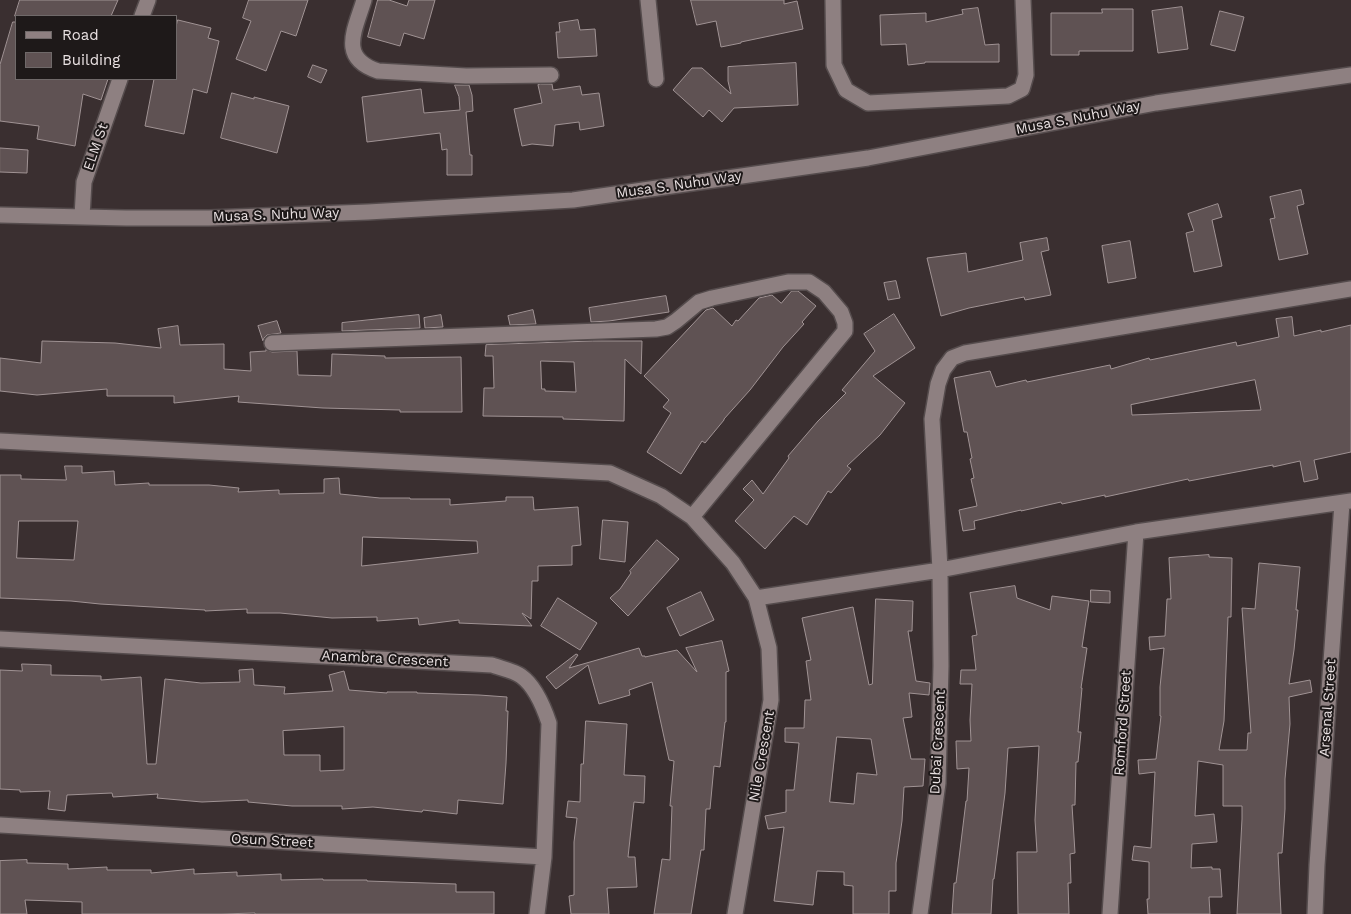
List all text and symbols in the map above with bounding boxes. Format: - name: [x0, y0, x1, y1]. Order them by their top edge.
- legend: [15, 15, 178, 80]
- text: Road: [62, 26, 99, 44]
- text: Building: [62, 51, 120, 69]
- street label: Musa S. Nuhu Way: [1014, 98, 1142, 138]
- street label: ELM St: [80, 121, 112, 173]
- street label: Musa S. Nuhu Way: [615, 168, 743, 202]
- street label: Musa S. Nuhu Way: [212, 204, 340, 226]
- street label: Anambra Crescent: [321, 647, 449, 671]
- street label: Arsenal Street: [1316, 659, 1340, 757]
- street label: Romford Street: [1111, 670, 1135, 776]
- street label: Dubai Crescent: [927, 689, 949, 795]
- street label: Nile Crescent: [746, 709, 778, 803]
- street label: Osun Street: [231, 830, 313, 852]

